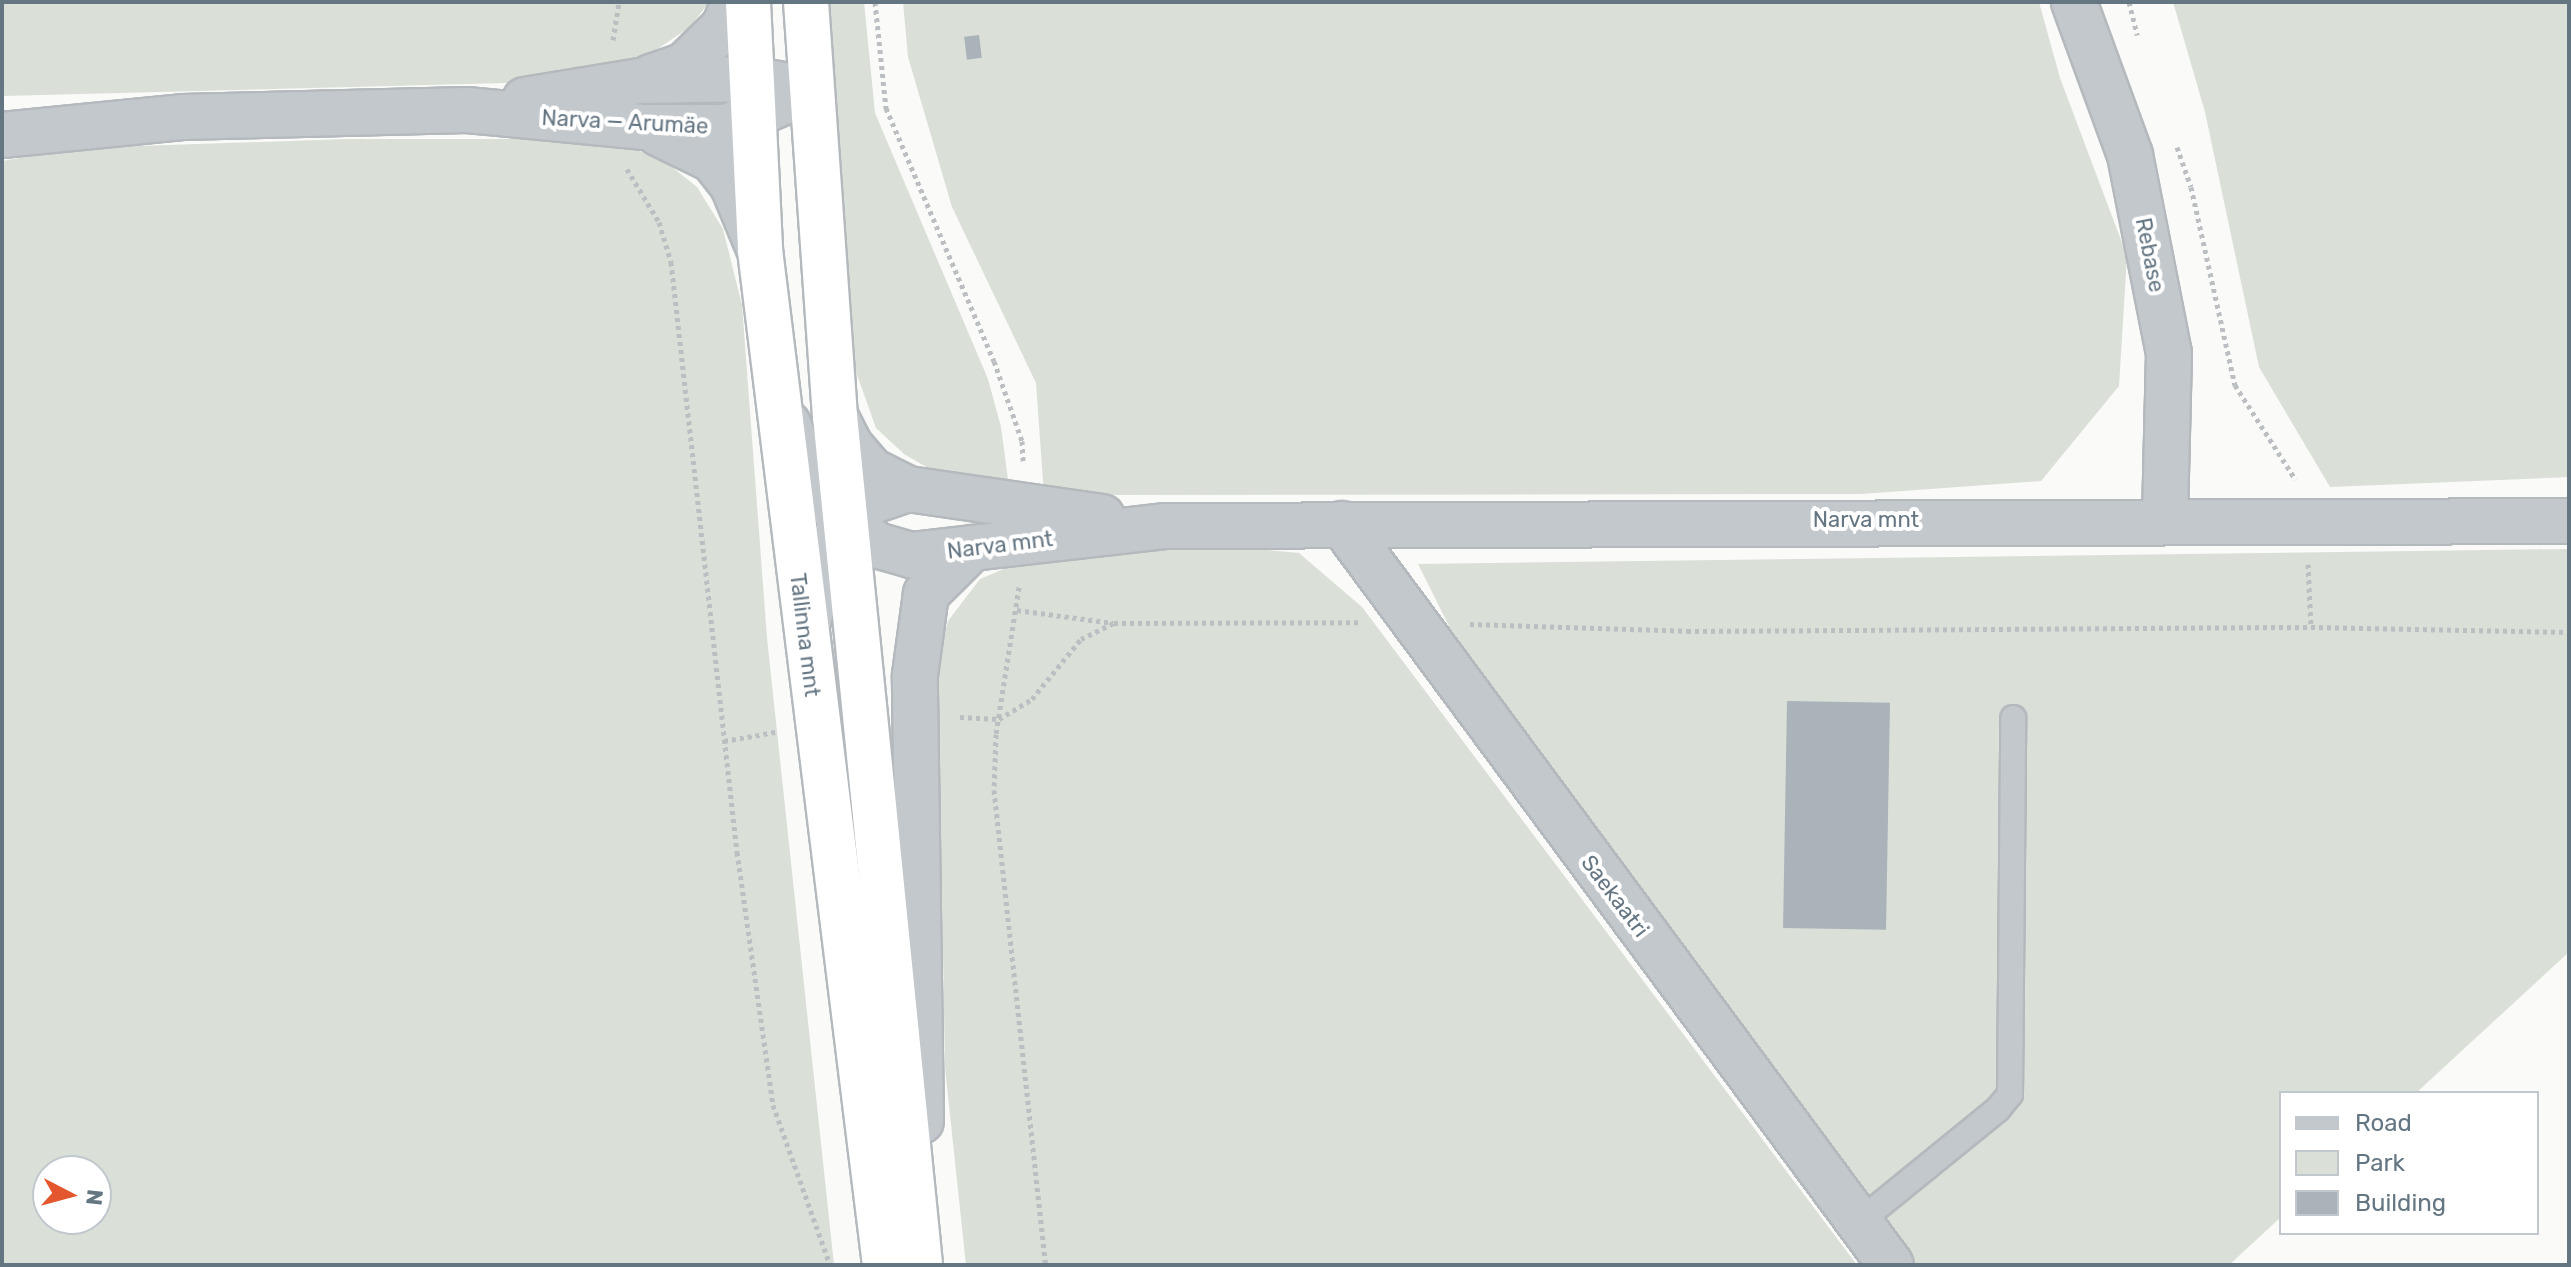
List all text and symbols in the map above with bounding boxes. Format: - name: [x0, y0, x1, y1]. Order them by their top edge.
- street label: Narva — Arumäe: [541, 104, 709, 140]
- street label: Rebase: [2130, 215, 2170, 295]
- street label: Narva mnt: [1813, 507, 1919, 533]
- street label: Narva mnt: [946, 525, 1054, 565]
- street label: Tallinna mnt: [784, 572, 826, 698]
- street label: Saekaatri: [1576, 850, 1654, 942]
- legend: [2279, 1091, 2539, 1235]
- text: Road: [2355, 1109, 2412, 1137]
- text: Park: [2355, 1149, 2405, 1177]
- north arrow: [32, 1155, 112, 1235]
- text: N: [80, 1188, 109, 1207]
- text: Building: [2355, 1189, 2446, 1217]

